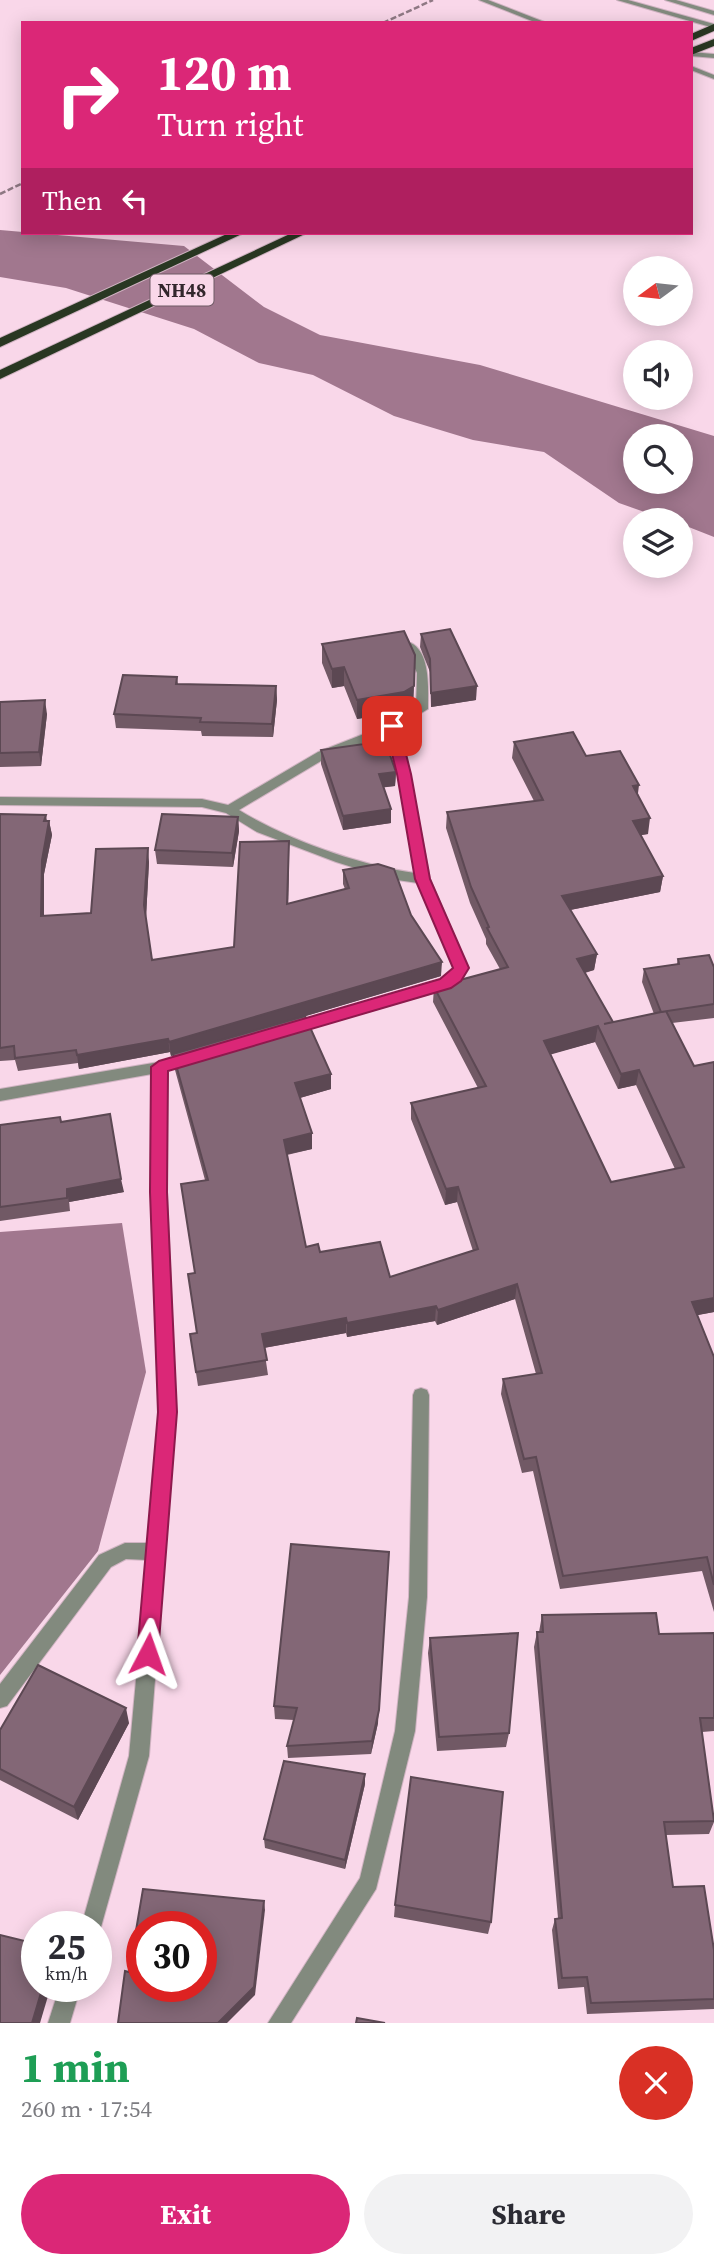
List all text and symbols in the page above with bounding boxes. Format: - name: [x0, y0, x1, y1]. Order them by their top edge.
- text: 120 m: [157, 39, 292, 106]
- icon: right: [42, 49, 133, 140]
- text: Turn right: [157, 103, 303, 147]
- icon: left: [116, 182, 154, 220]
- text: Then: [42, 183, 102, 219]
- north arrow: [623, 256, 693, 326]
- map controls: [623, 256, 693, 578]
- road number: NH48: [150, 274, 214, 306]
- button: sound: [623, 340, 693, 410]
- button: search: [623, 424, 693, 494]
- button: layers: [623, 508, 693, 578]
- pin: [362, 696, 422, 756]
- icon: arrive: [373, 707, 411, 745]
- position arrow: [111, 1617, 185, 1691]
- speed limit sign: 30: [126, 1911, 217, 2002]
- text: 25: [48, 1923, 85, 1971]
- text: km/h: [45, 1961, 88, 1986]
- text: 1 min: [21, 2038, 130, 2096]
- button: close: [619, 2046, 693, 2120]
- text: 260 m · 17:54: [21, 2093, 152, 2125]
- button: Exit: [21, 2174, 350, 2254]
- button: Share: [364, 2174, 693, 2254]

